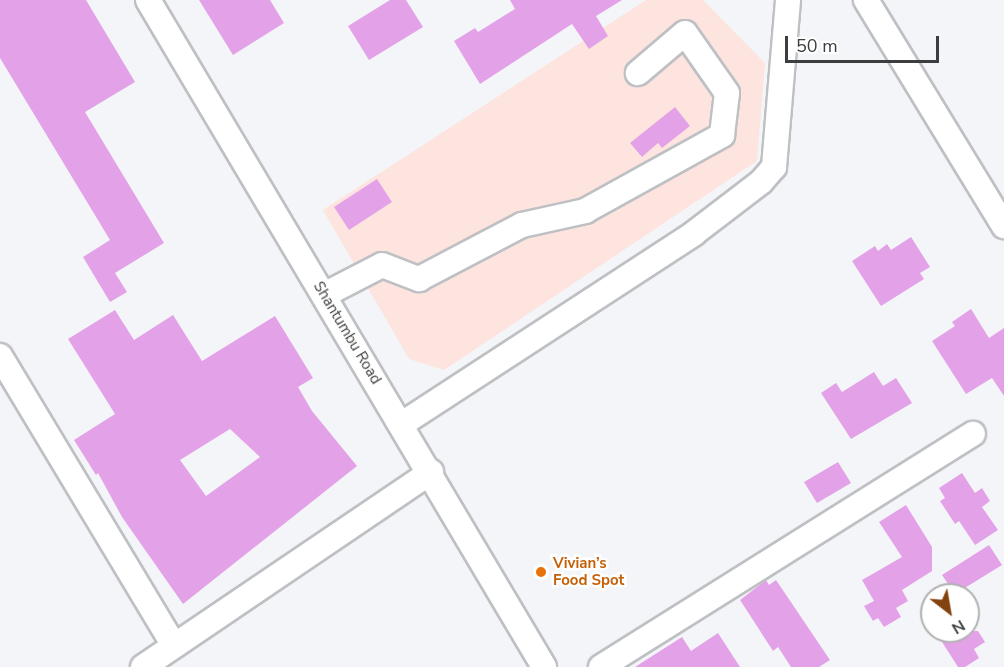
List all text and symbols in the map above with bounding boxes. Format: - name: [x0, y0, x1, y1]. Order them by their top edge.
- scale bar: [788, 24, 942, 62]
- text: 50 m: [796, 34, 838, 58]
- street label: Shantumbu Road: [309, 278, 385, 388]
- place label: Vivian’s Food Spot: [553, 554, 624, 589]
- marker: Vivian’s Food Spot: [534, 565, 548, 579]
- north arrow: [920, 583, 980, 643]
- text: N: [947, 614, 969, 639]

